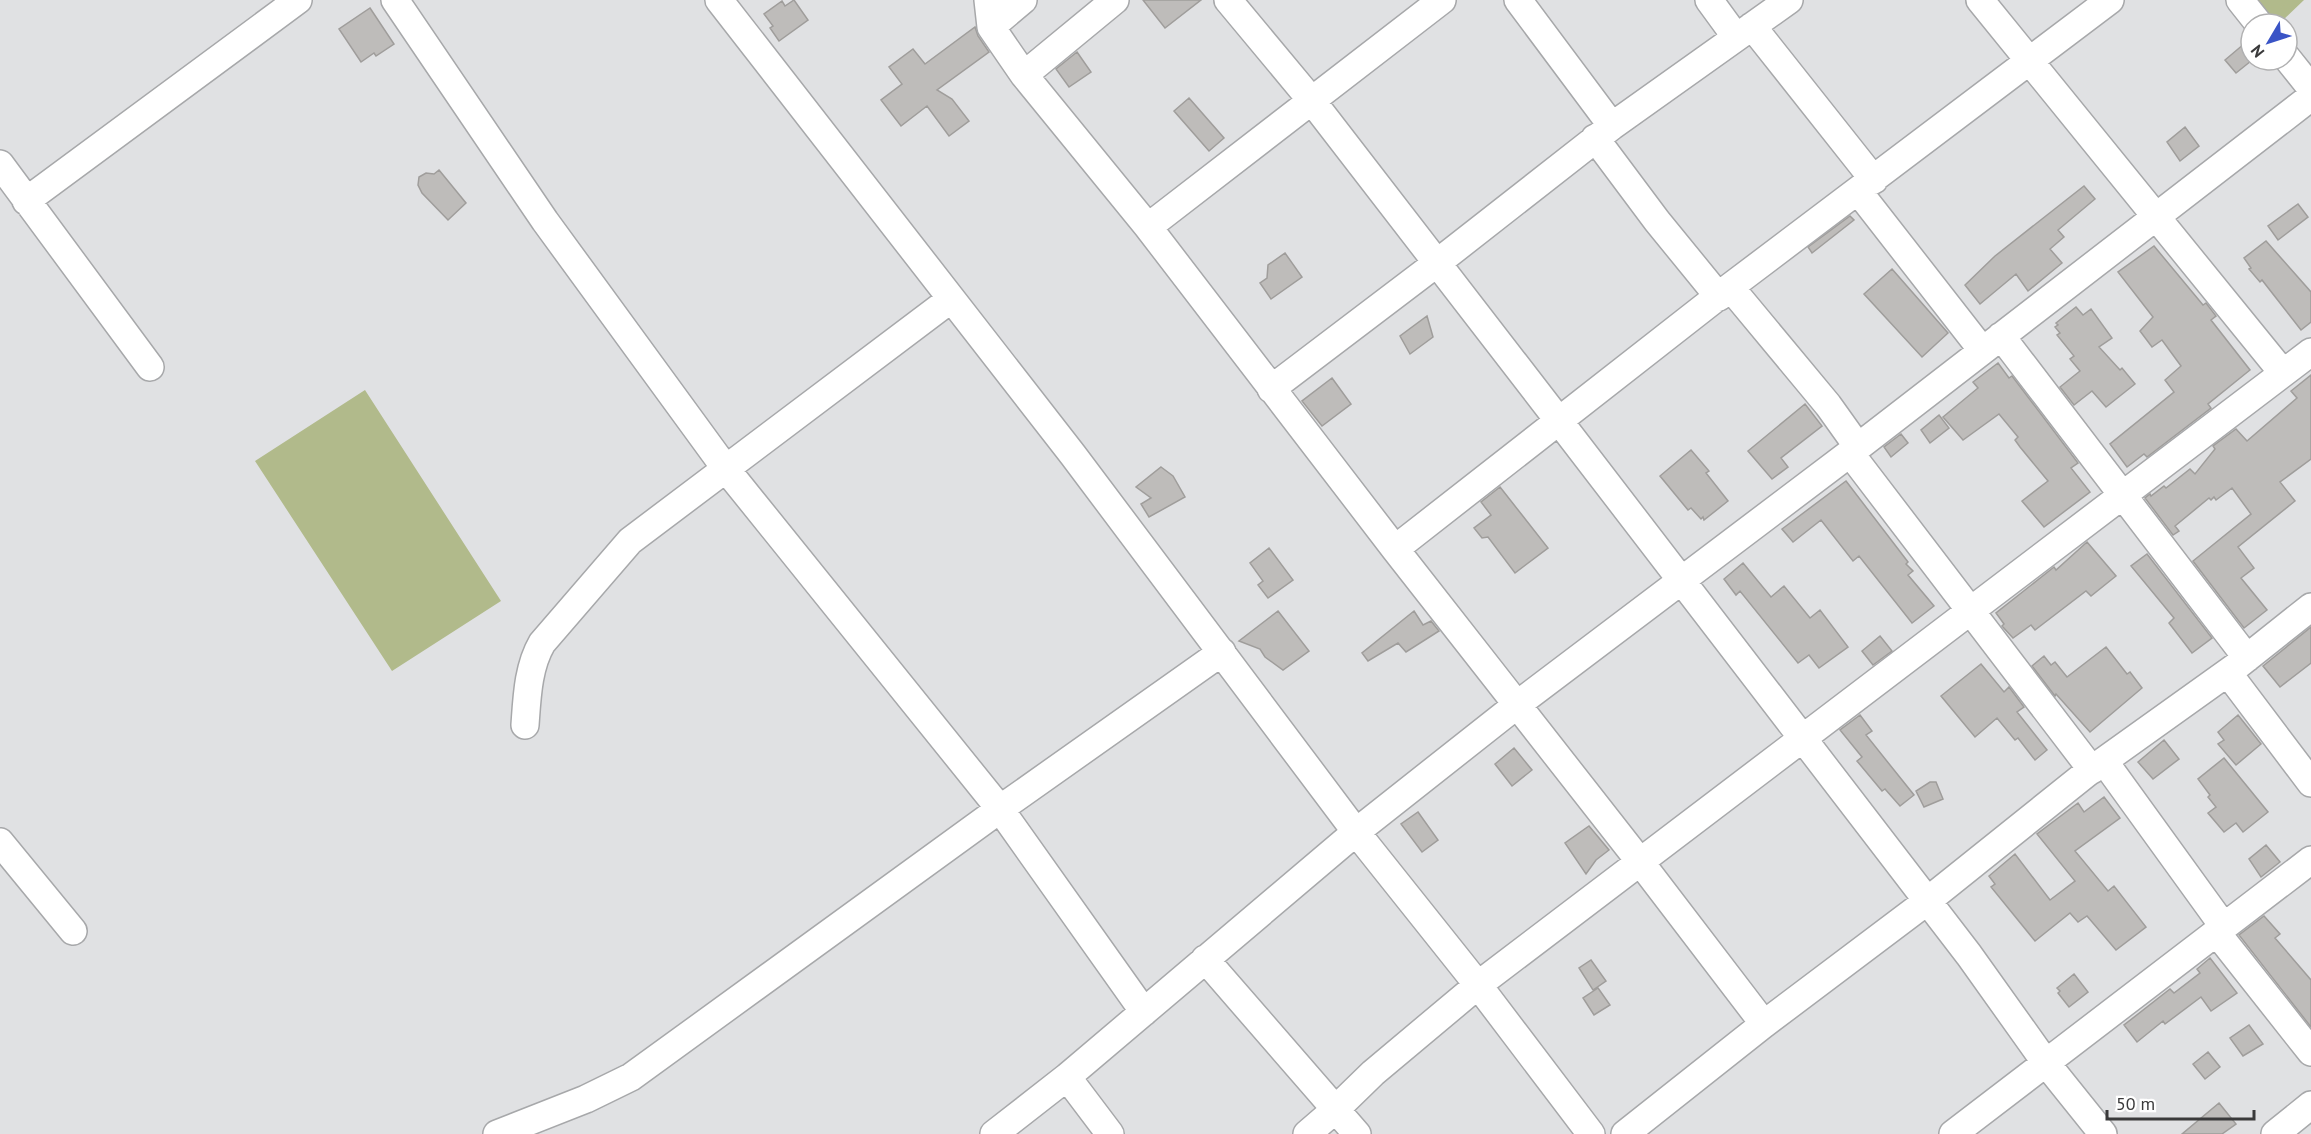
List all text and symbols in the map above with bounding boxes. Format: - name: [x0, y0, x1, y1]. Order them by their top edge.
- north arrow: [2239, 12, 2299, 72]
- text: N: [2246, 41, 2268, 62]
- scale bar: [2107, 1083, 2254, 1121]
- text: 50 m: [2116, 1092, 2155, 1115]

